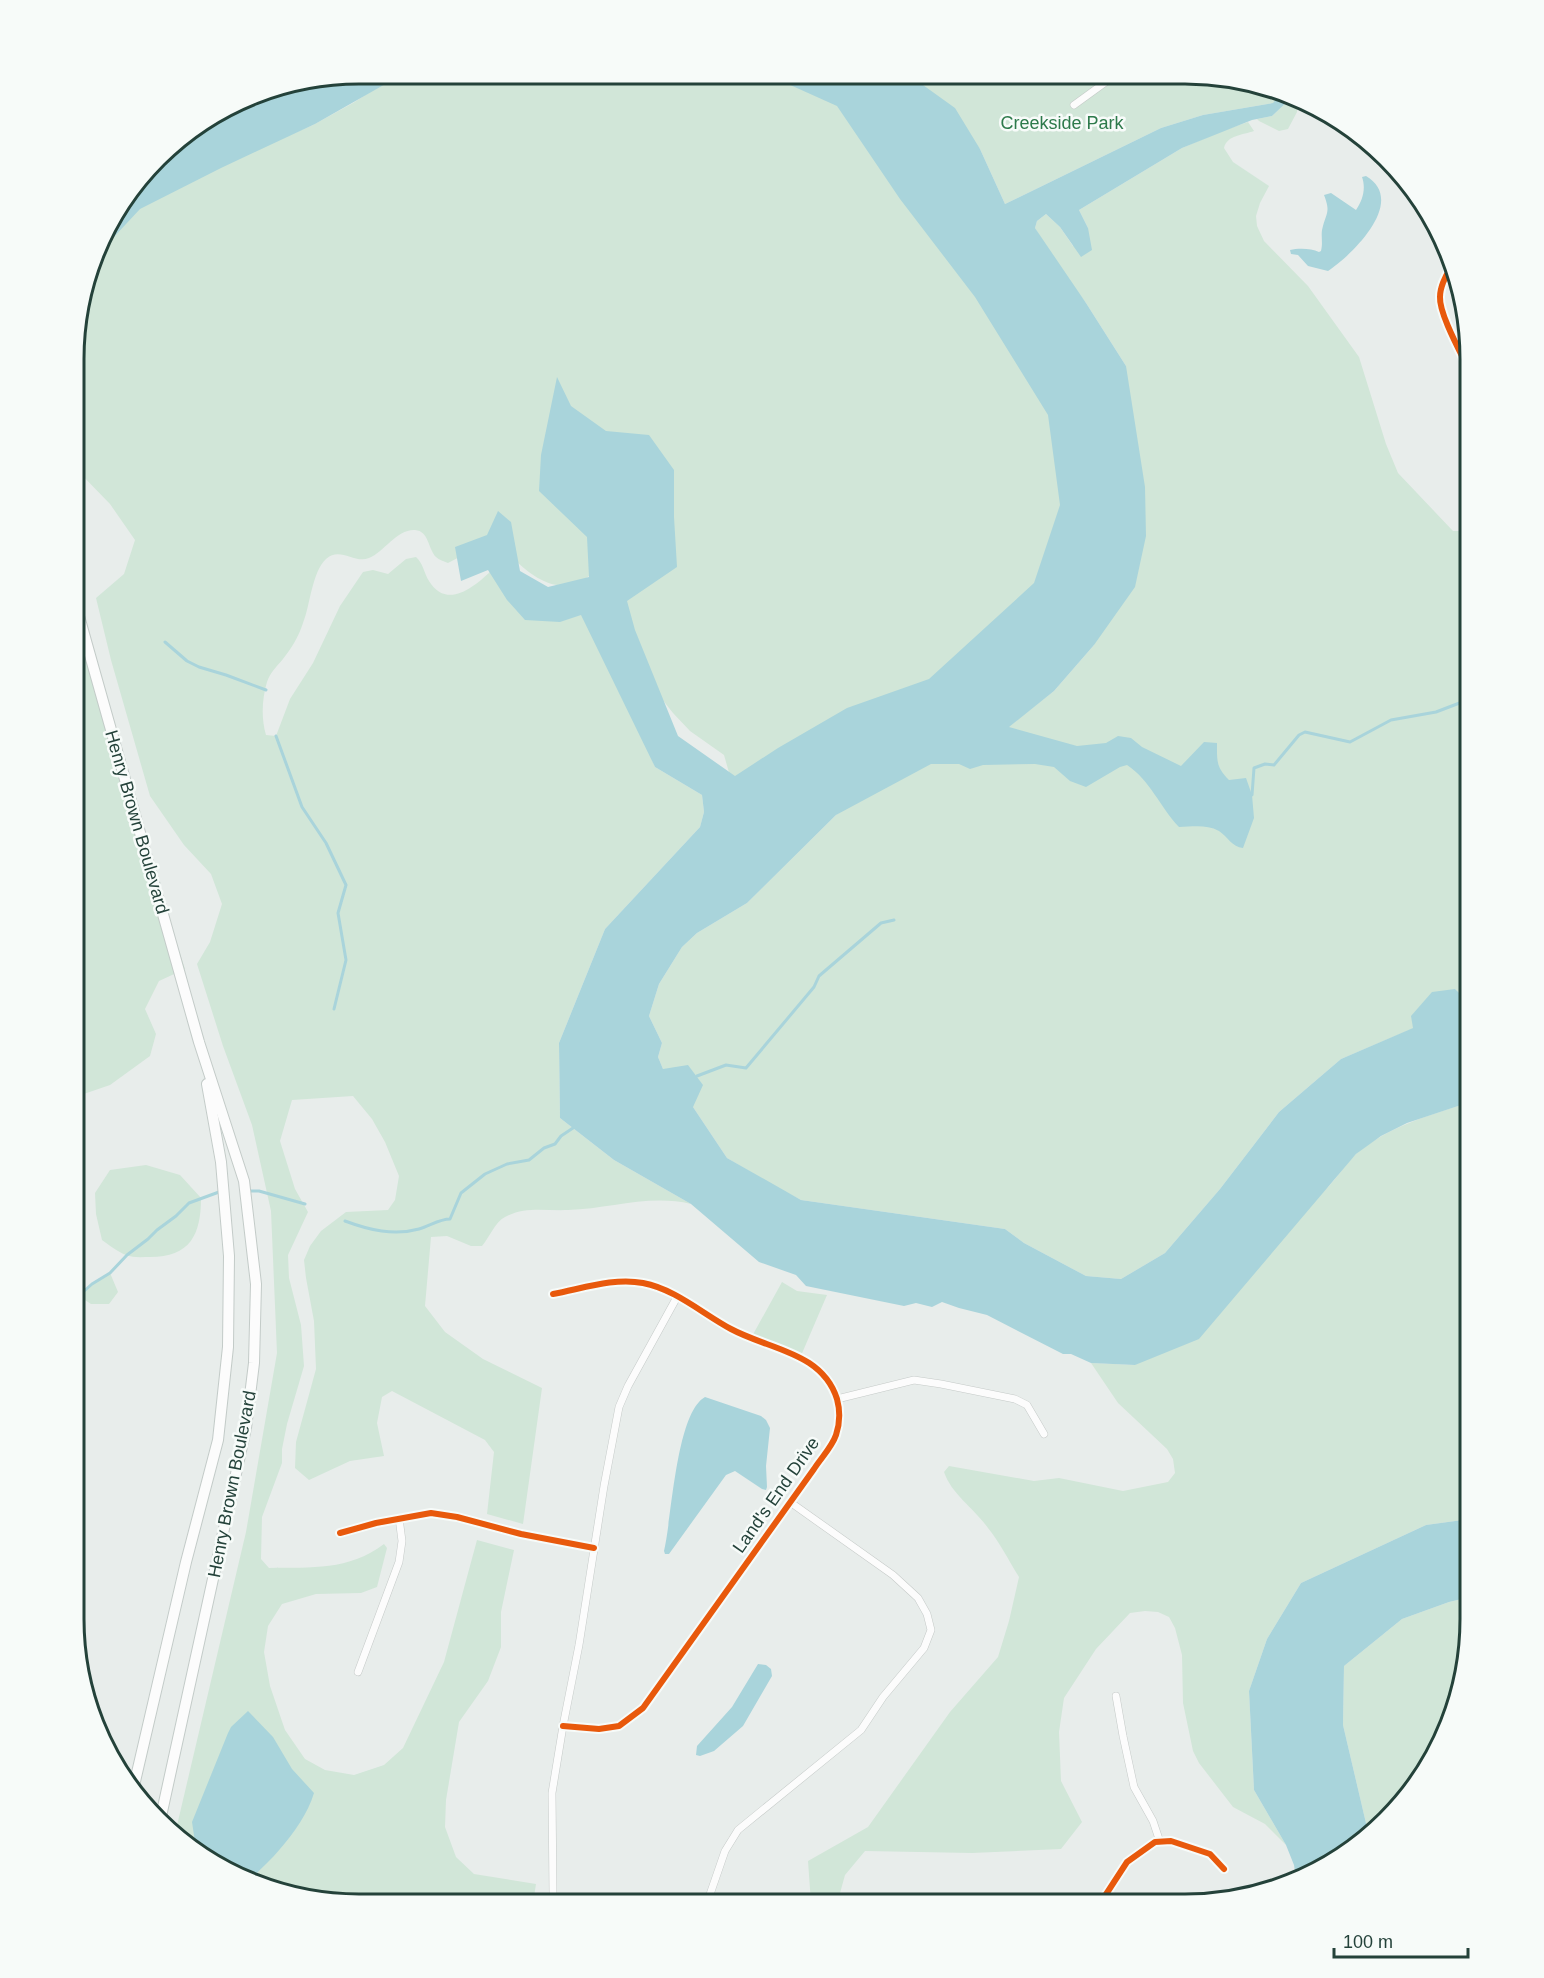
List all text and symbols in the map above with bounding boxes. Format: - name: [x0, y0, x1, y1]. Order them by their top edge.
- park label: Creekside Park: [1000, 113, 1125, 133]
- street label: Henry Brown Boulevard: [101, 728, 173, 916]
- street label: Henry Brown Boulevard: [204, 1389, 260, 1579]
- street label: Land's End Drive: [729, 1433, 823, 1557]
- scale bar: [1334, 1921, 1468, 1959]
- text: 100 m: [1343, 1932, 1393, 1952]

